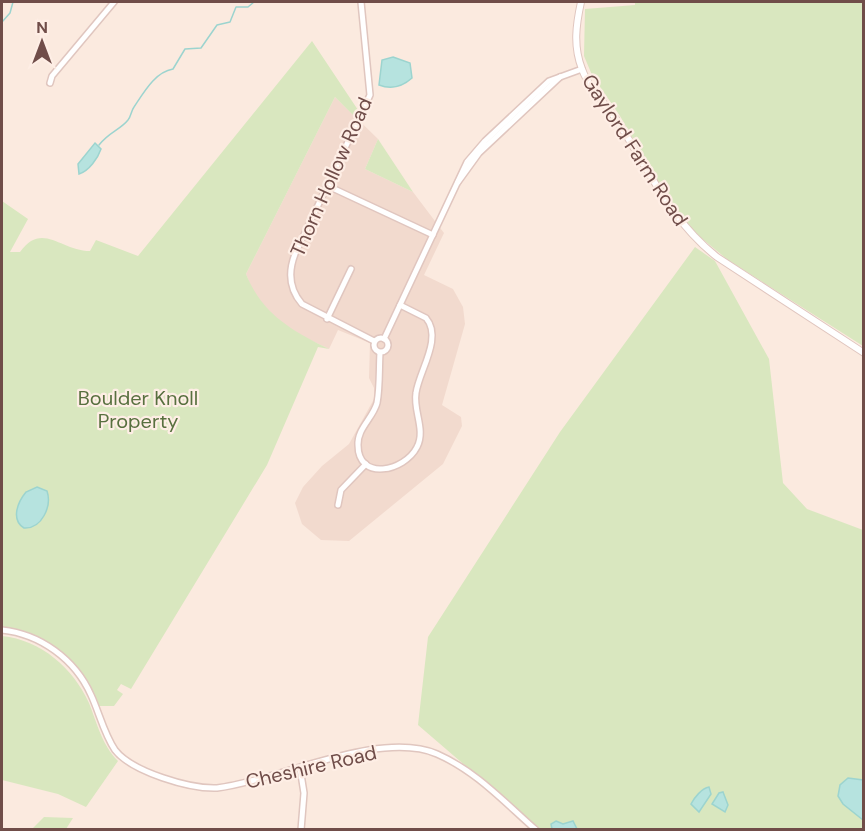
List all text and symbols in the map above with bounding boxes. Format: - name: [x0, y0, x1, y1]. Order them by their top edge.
- north arrow: [12, 12, 72, 72]
- text: N: [36, 17, 48, 38]
- street label: Gaylord Farm Road: [576, 69, 694, 231]
- street label: Thorn Hollow Road: [284, 93, 378, 261]
- park label: Boulder Knoll Property: [78, 385, 198, 434]
- street label: Cheshire Road: [243, 739, 379, 795]

